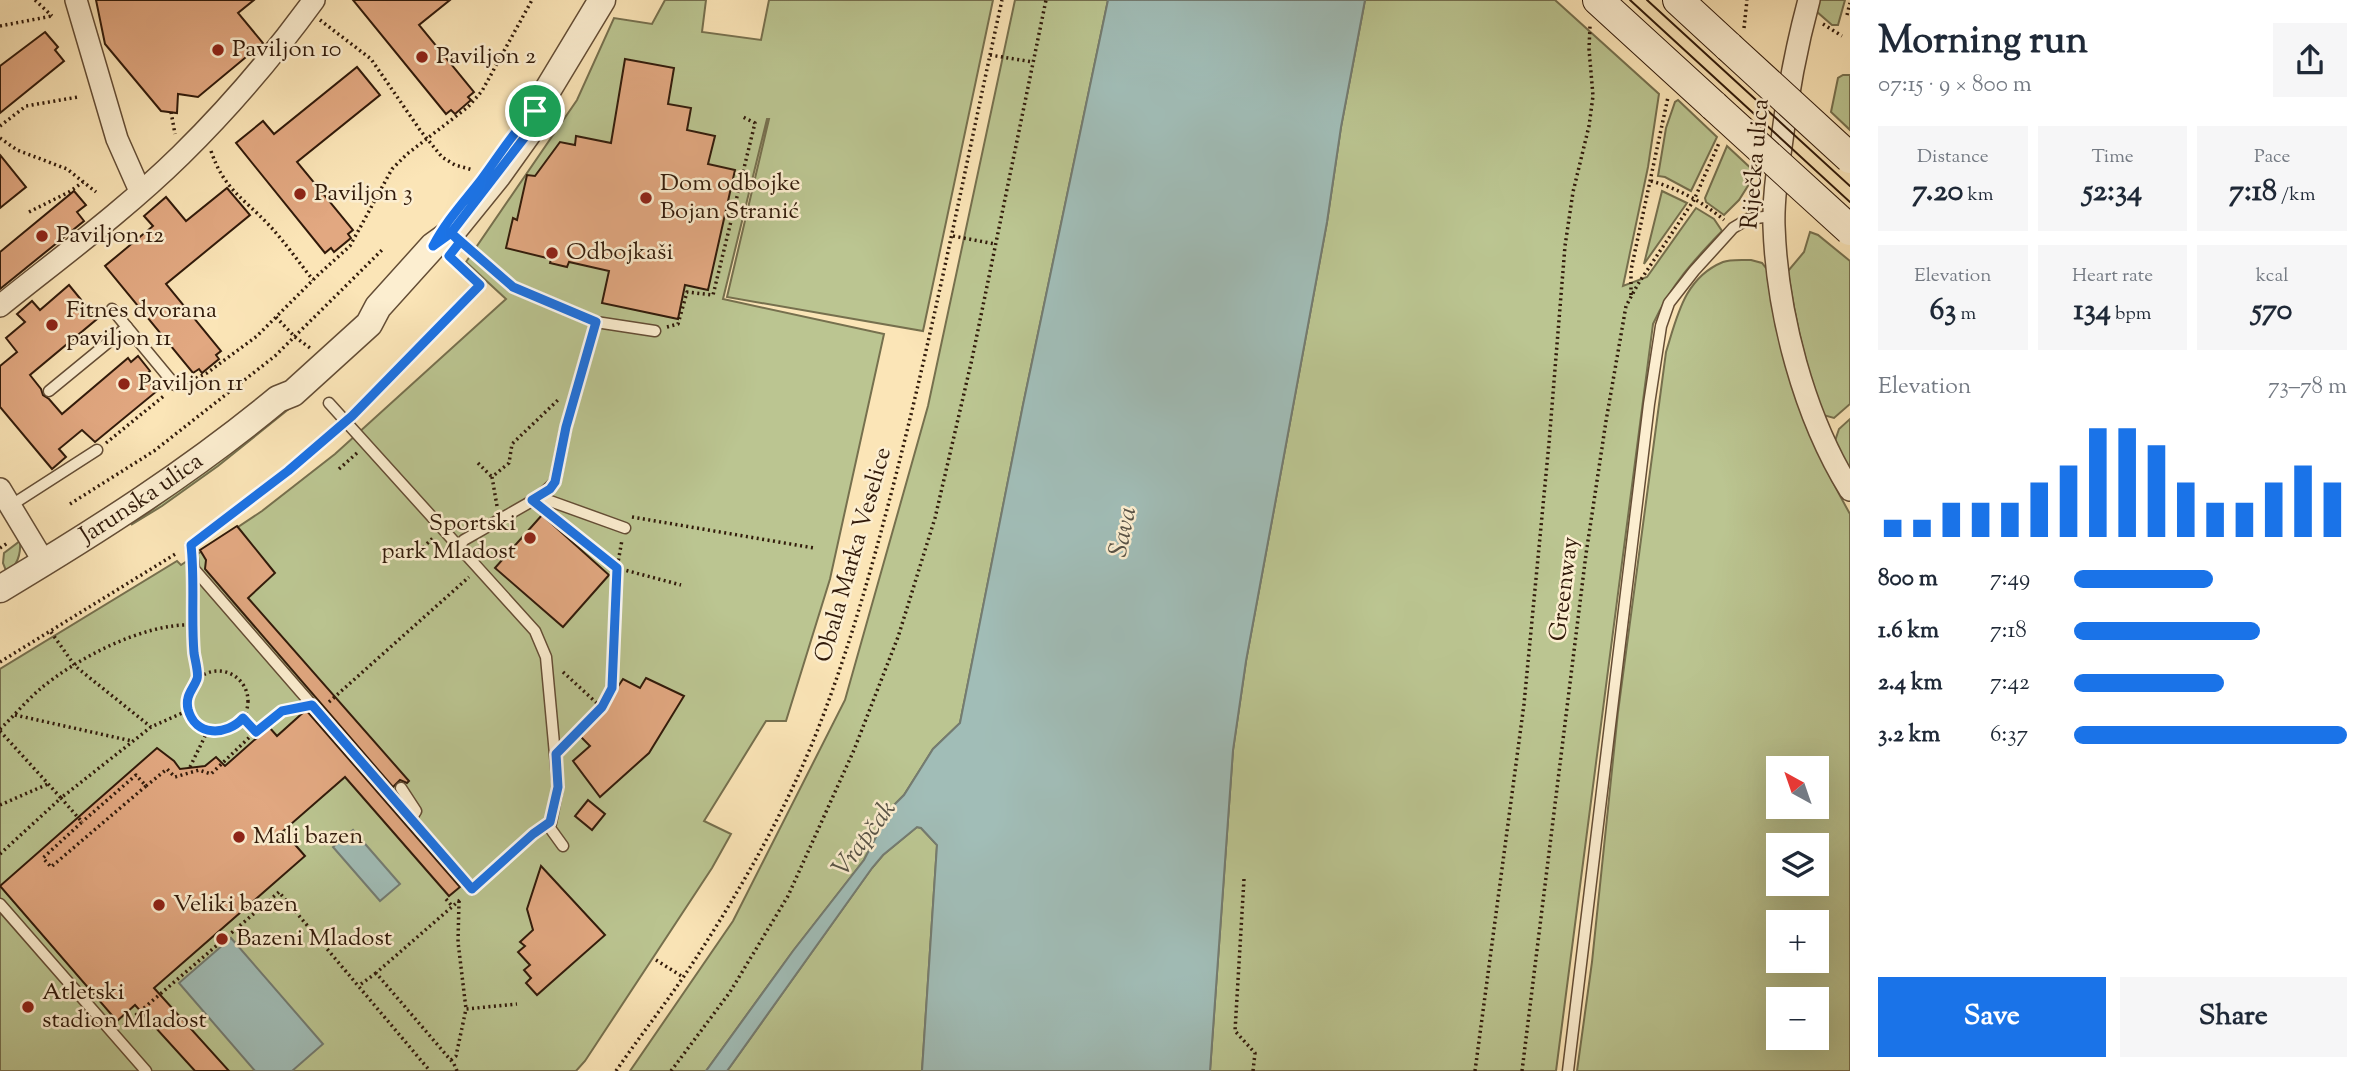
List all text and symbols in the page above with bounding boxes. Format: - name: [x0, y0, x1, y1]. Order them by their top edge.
- text: Morning run: [1878, 16, 2088, 70]
- button: share: [2273, 23, 2347, 97]
- place label: Paviljon 10: [232, 33, 342, 67]
- place label: Paviljon 2: [436, 40, 536, 74]
- marker: Paviljon 10: [210, 42, 226, 58]
- marker: Paviljon 2: [414, 49, 430, 65]
- text: 07:15 · 9 × 800 m: [1878, 69, 2032, 102]
- pin: [505, 81, 565, 141]
- icon: arrive: [516, 92, 554, 130]
- street label: Riječka ulica: [1733, 97, 1779, 231]
- text: Distance: [1917, 144, 1989, 171]
- text: Time: [2091, 144, 2134, 171]
- text: Pace: [2254, 144, 2290, 171]
- place label: Dom odbojke Bojan Stranić: [660, 167, 801, 229]
- text: 7.20: [1912, 171, 1963, 214]
- text: 52:34: [2083, 171, 2142, 214]
- text: 7:18: [2229, 171, 2277, 214]
- place label: Paviljon 3: [314, 177, 413, 211]
- text: km: [1963, 182, 1993, 209]
- text: /km: [2277, 182, 2315, 209]
- marker: Paviljon 3: [292, 186, 308, 202]
- marker: Dom odbojke Bojan Stranić: [638, 190, 654, 206]
- place label: Paviljon 12: [56, 219, 164, 253]
- marker: Paviljon 12: [34, 228, 50, 244]
- place label: Odbojkaši: [566, 236, 674, 270]
- marker: Odbojkaši: [544, 245, 560, 261]
- text: Elevation: [1914, 263, 1991, 290]
- text: Heart rate: [2072, 263, 2153, 290]
- text: kcal: [2256, 263, 2288, 290]
- text: 63: [1929, 290, 1956, 333]
- text: 134: [2074, 290, 2111, 333]
- text: 570: [2252, 290, 2292, 333]
- place label: Fitnes dvorana paviljon 11: [66, 294, 217, 356]
- text: m: [1956, 301, 1976, 328]
- text: bpm: [2111, 301, 2151, 328]
- marker: Fitnes dvorana paviljon 11: [44, 317, 60, 333]
- place label: Paviljon 11: [138, 367, 243, 401]
- text: Elevation: [1878, 371, 1971, 404]
- text: 73–78 m: [2268, 371, 2347, 404]
- marker: Paviljon 11: [116, 376, 132, 392]
- street label: Obala Marka Veselice: [807, 443, 901, 667]
- street label: Jarunska ulica: [72, 445, 211, 554]
- water label: Sava: [1101, 503, 1147, 561]
- place label: Sportski park Mladost: [381, 507, 516, 569]
- marker: Sportski park Mladost: [522, 530, 538, 546]
- street label: Greenway: [1542, 535, 1588, 643]
- text: 800 m: [1878, 563, 1938, 596]
- text: 7:49: [1990, 563, 2030, 596]
- text: 1.6 km: [1878, 615, 1939, 648]
- text: 7:18: [1990, 615, 2027, 648]
- text: 2.4 km: [1878, 667, 1943, 700]
- text: 7:42: [1990, 667, 2030, 700]
- text: 3.2 km: [1878, 719, 1940, 752]
- text: 6:37: [1990, 719, 2028, 752]
- north arrow: [1766, 756, 1829, 819]
- map controls: [1766, 756, 1829, 1050]
- water label: Vrapčak: [824, 793, 906, 885]
- place label: Mali bazen: [253, 820, 363, 854]
- marker: Mali bazen: [231, 829, 247, 845]
- button: layers: [1766, 833, 1829, 896]
- place label: Veliki bazen: [173, 888, 298, 922]
- marker: Veliki bazen: [151, 897, 167, 913]
- button: +: [1766, 910, 1829, 973]
- place label: Bazeni Mladost: [236, 922, 392, 956]
- marker: Bazeni Mladost: [214, 931, 230, 947]
- place label: Atletski stadion Mladost: [42, 976, 207, 1038]
- button: Save: [1878, 977, 2106, 1057]
- button: Share: [2120, 977, 2347, 1057]
- button: −: [1766, 987, 1829, 1050]
- marker: Atletski stadion Mladost: [20, 999, 36, 1015]

